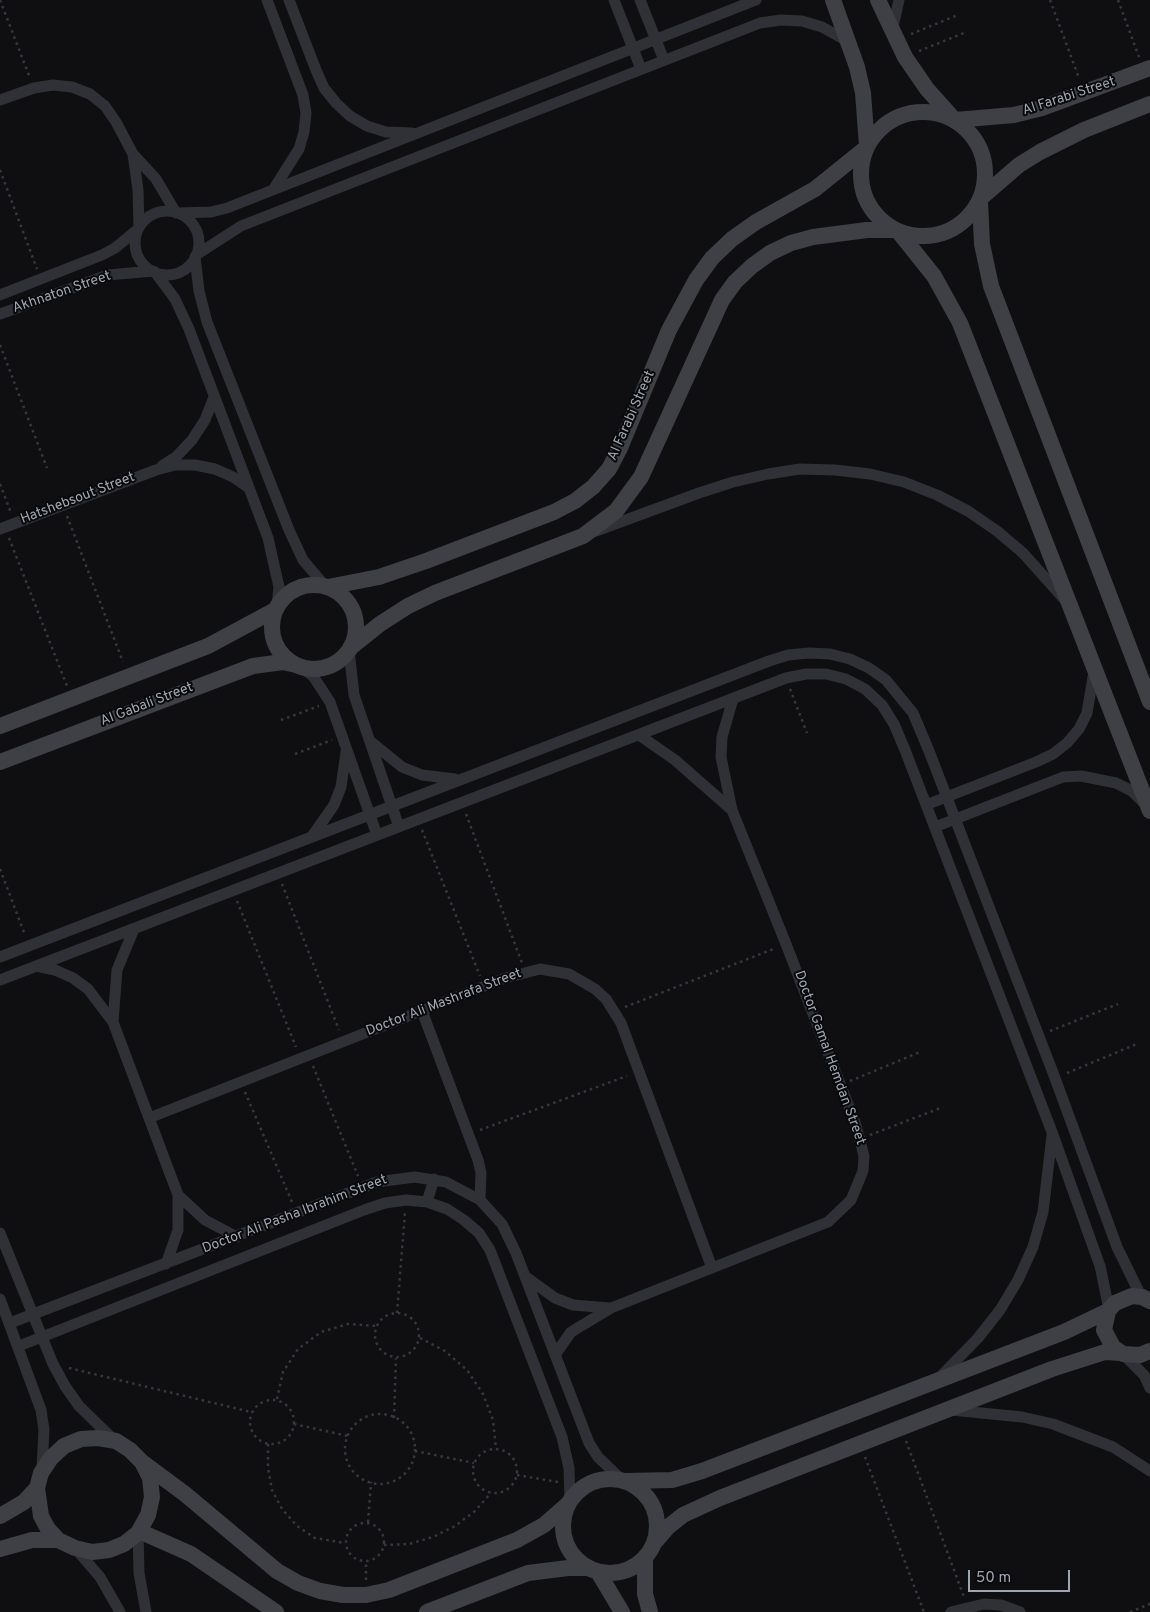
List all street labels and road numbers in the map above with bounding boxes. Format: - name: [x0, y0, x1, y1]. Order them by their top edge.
- street label: Al Farabi Street: [1020, 74, 1118, 120]
- street label: Akhnaton Street: [11, 268, 113, 318]
- street label: Al Farabi Street: [605, 368, 659, 464]
- street label: Hatshebsout Street: [19, 470, 137, 528]
- street label: Al Gabali Street: [98, 680, 196, 730]
- street label: Doctor Ali Mashrafa Street: [364, 966, 524, 1040]
- street label: Doctor Gamal Hemdan Street: [790, 969, 868, 1147]
- street label: Doctor Ali Pasha Ibrahim Street: [200, 1172, 390, 1258]

